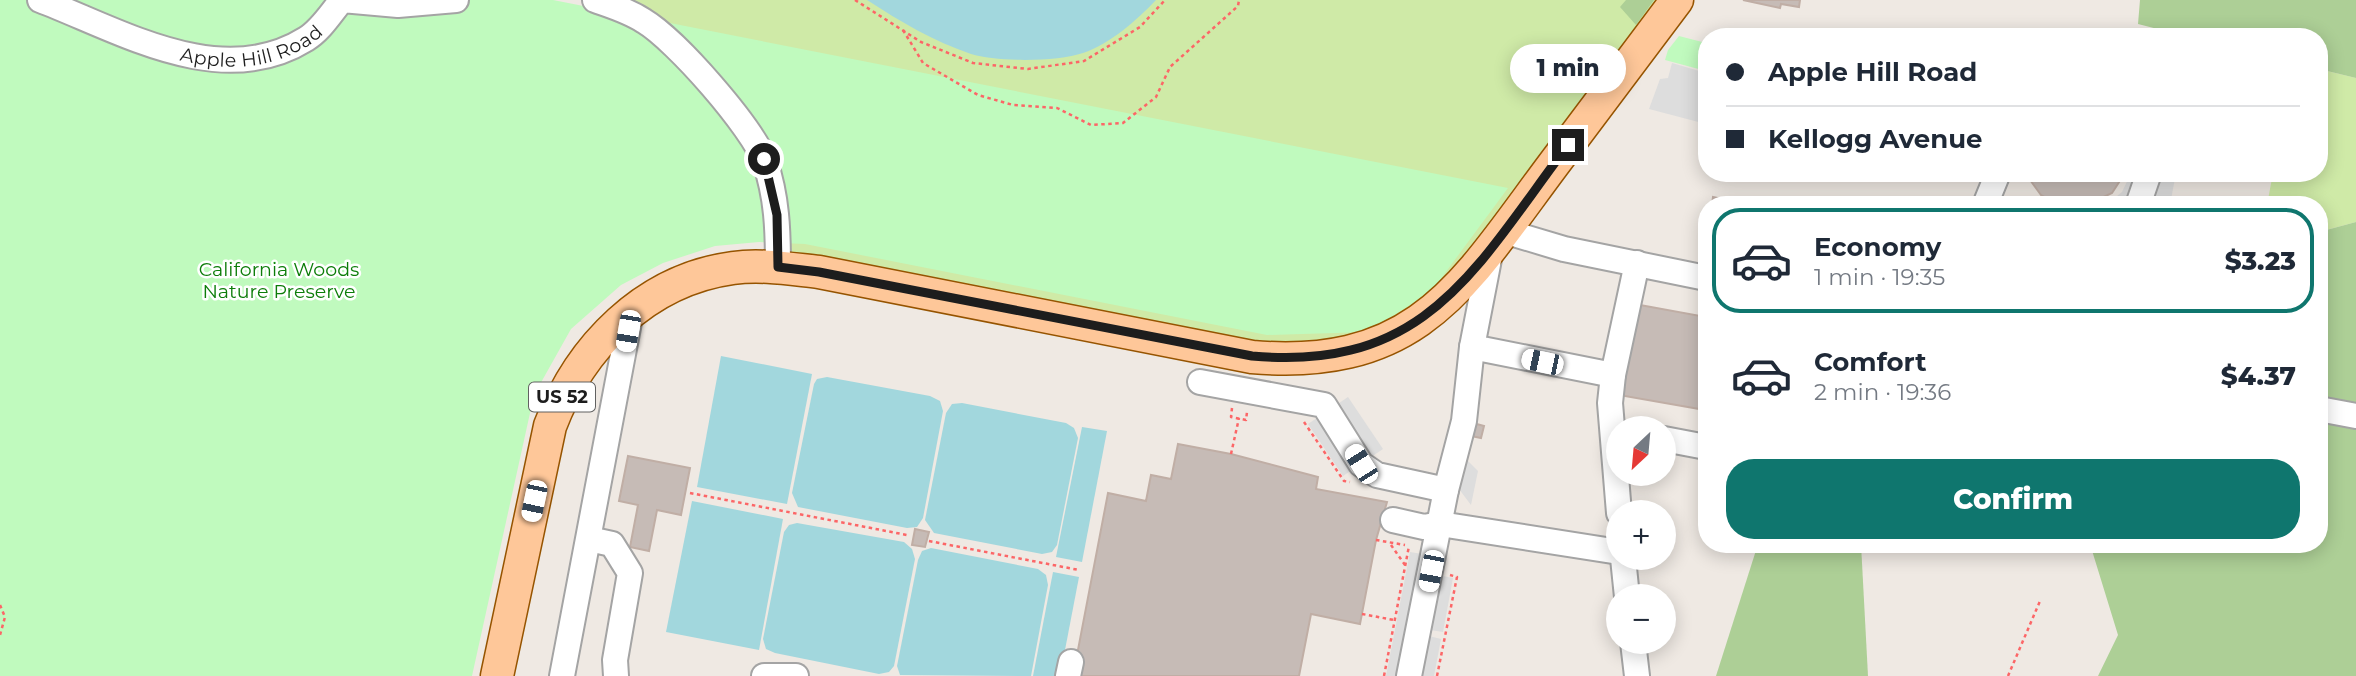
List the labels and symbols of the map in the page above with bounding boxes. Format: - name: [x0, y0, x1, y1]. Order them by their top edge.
- street label: Apple Hill Road: [178, 20, 327, 71]
- callout: 1 min: [1510, 44, 1626, 92]
- route end: [1552, 129, 1584, 161]
- route start: [748, 143, 780, 175]
- park label: California Woods Nature Preserve: [199, 258, 359, 303]
- car: [615, 308, 642, 354]
- car: [1520, 347, 1565, 377]
- road number: US 52: [529, 382, 595, 412]
- north arrow: [1606, 416, 1676, 486]
- car: [1341, 441, 1382, 487]
- car: [520, 478, 549, 524]
- car: [1417, 548, 1446, 594]

